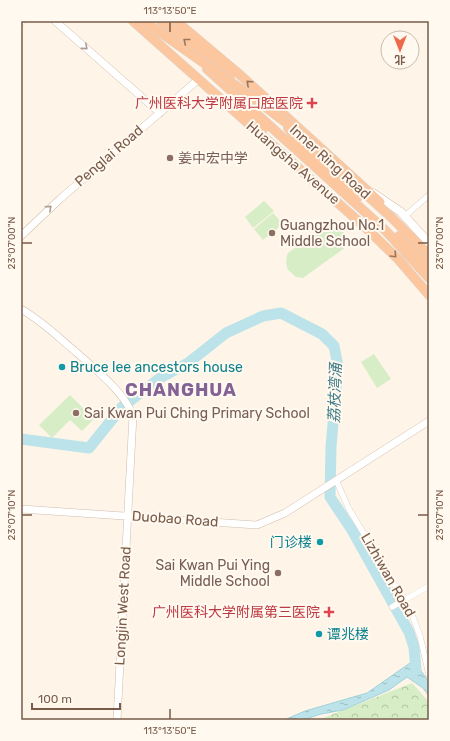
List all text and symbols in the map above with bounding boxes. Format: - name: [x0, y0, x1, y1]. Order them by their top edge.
- text: 113°13'50"E: [143, 5, 197, 17]
- north arrow: [380, 30, 420, 70]
- one-way arrow: [183, 39, 190, 46]
- one-way arrow: [80, 42, 87, 49]
- text: 北: [395, 53, 406, 66]
- one-way arrow: [246, 80, 253, 87]
- place label: 广州医科大学附属口腔医院: [135, 95, 303, 112]
- marker: 广州医科大学附属口腔医院: [306, 97, 318, 109]
- street label: Huangsha Avenue: [243, 118, 343, 208]
- street label: Inner Ring Road: [286, 121, 374, 203]
- street label: Penglai Road: [71, 122, 147, 190]
- place label: 姜中宏中学: [178, 150, 248, 167]
- marker: 姜中宏中学: [165, 153, 175, 163]
- one-way arrow: [44, 206, 51, 213]
- text: 23°07'00"N: [6, 217, 18, 269]
- place label: Guangzhou No.1 Middle School: [280, 217, 384, 250]
- text: 23°07'00"N: [434, 217, 446, 269]
- marker: Guangzhou No.1 Middle School: [267, 228, 277, 238]
- one-way arrow: [389, 250, 397, 258]
- place label: Bruce lee ancestors house: [70, 359, 243, 376]
- water label: 荔枝湾涌: [325, 361, 345, 423]
- marker: Bruce lee ancestors house: [57, 362, 67, 372]
- district label: CHANGHUA: [125, 379, 237, 401]
- place label: Sai Kwan Pui Ching Primary School: [84, 405, 310, 422]
- marker: Sai Kwan Pui Ching Primary School: [71, 408, 81, 418]
- text: 23°07'10"N: [6, 490, 18, 540]
- text: 23°07'10"N: [434, 490, 446, 540]
- street label: Duobao Road: [131, 507, 219, 531]
- street label: Lizhiwan Road: [357, 530, 419, 620]
- place label: 门诊楼: [270, 534, 312, 551]
- marker: 门诊楼: [315, 537, 325, 547]
- street label: Longjin West Road: [111, 546, 135, 666]
- place label: Sai Kwan Pui Ying Middle School: [155, 557, 270, 590]
- marker: Sai Kwan Pui Ying Middle School: [273, 568, 283, 578]
- place label: 广州医科大学附属第三医院: [152, 604, 320, 621]
- marker: 广州医科大学附属第三医院: [323, 606, 335, 618]
- place label: 谭兆楼: [327, 626, 369, 643]
- marker: 谭兆楼: [314, 629, 324, 639]
- scale bar: [32, 685, 120, 711]
- text: 100 m: [38, 692, 72, 706]
- text: 113°13'50"E: [143, 725, 197, 737]

